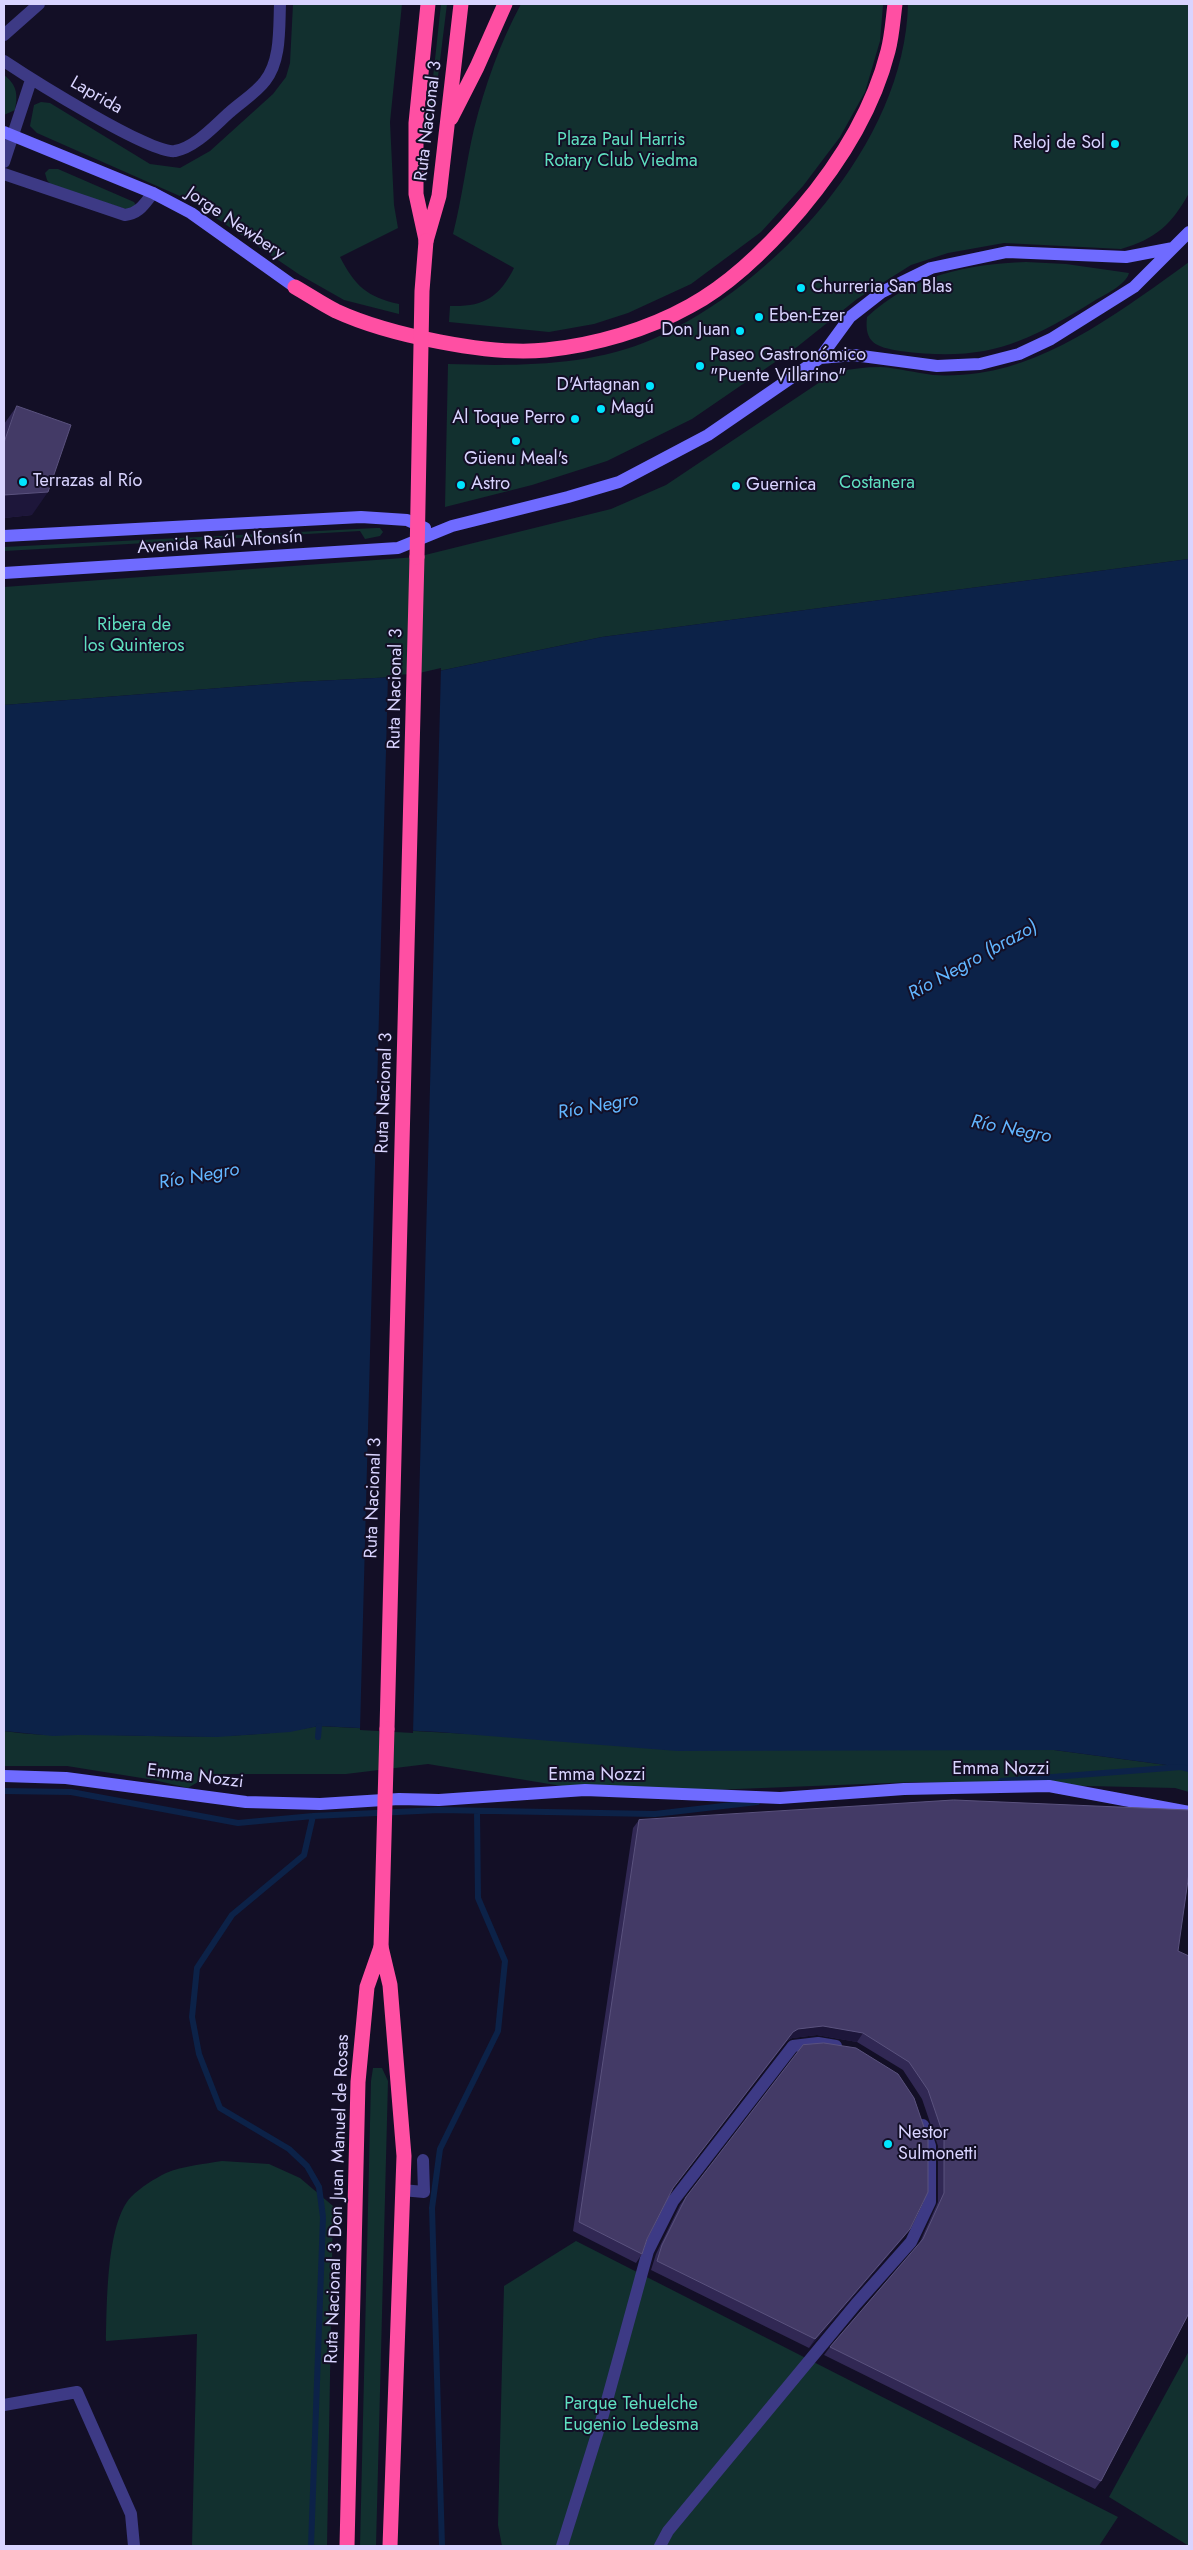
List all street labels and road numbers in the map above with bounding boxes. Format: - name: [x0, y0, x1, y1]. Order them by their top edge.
- street label: Ruta Nacional 3: [411, 60, 447, 182]
- street label: Laprida: [66, 72, 126, 120]
- street label: Jorge Newbery: [182, 183, 288, 265]
- street label: Avenida Raúl Alfonsín: [136, 526, 304, 560]
- street label: Ruta Nacional 3: [384, 628, 408, 750]
- street label: Ruta Nacional 3: [372, 1032, 398, 1154]
- street label: Ruta Nacional 3: [361, 1437, 387, 1559]
- street label: Emma Nozzi: [952, 1759, 1050, 1781]
- street label: Emma Nozzi: [145, 1760, 245, 1794]
- street label: Emma Nozzi: [548, 1765, 646, 1787]
- street label: Ruta Nacional 3 Don Juan Manuel de Rosas: [321, 2034, 355, 2364]

